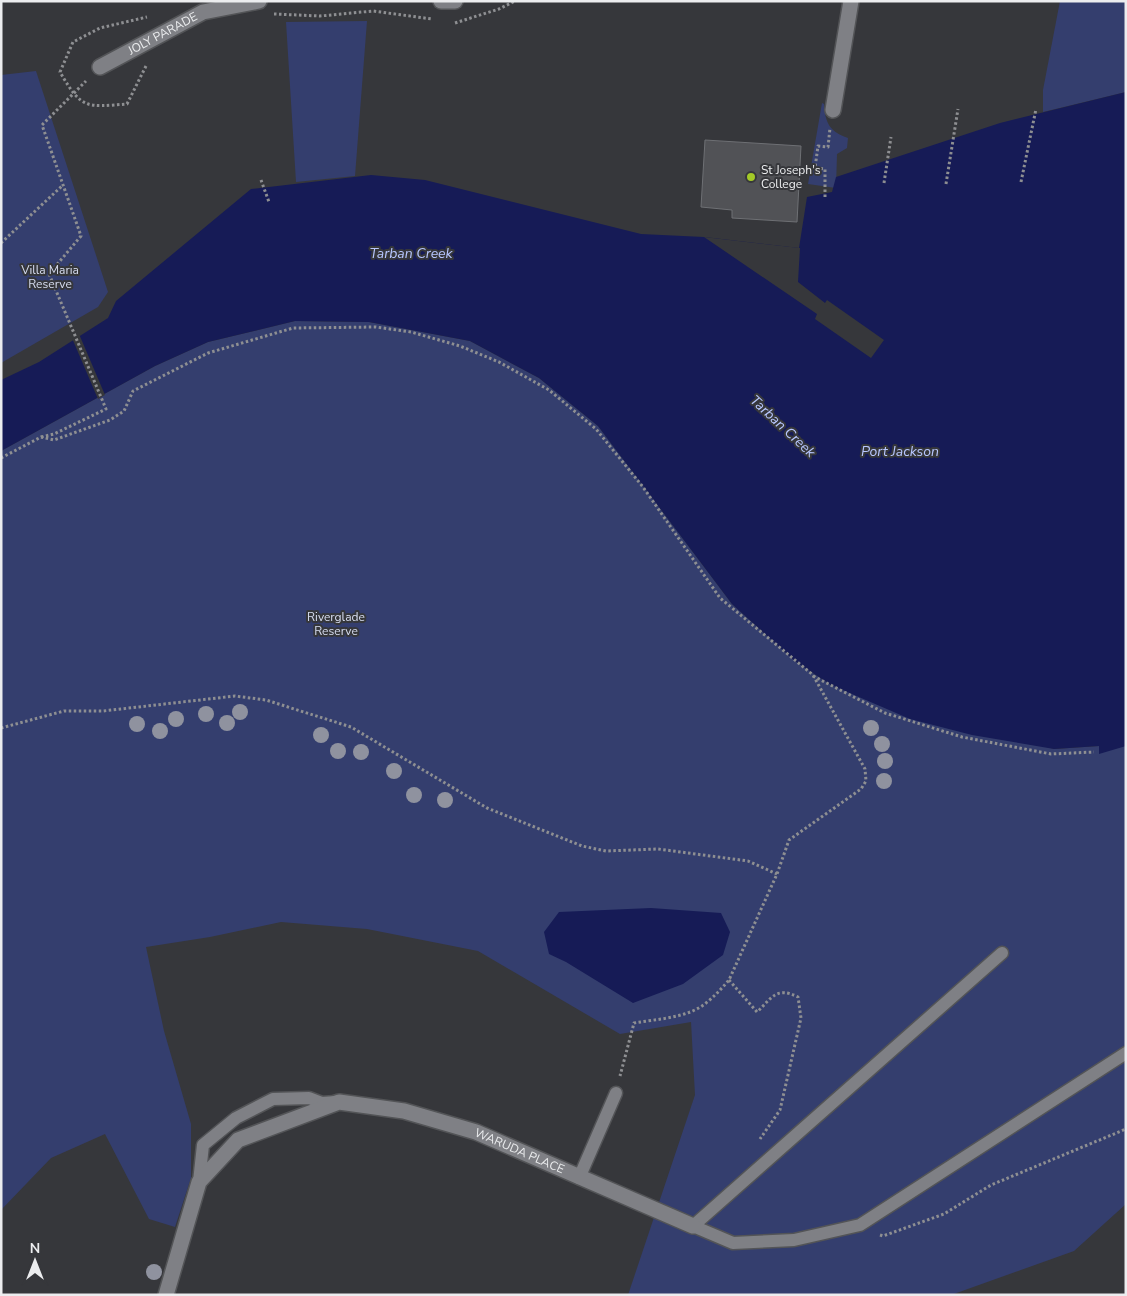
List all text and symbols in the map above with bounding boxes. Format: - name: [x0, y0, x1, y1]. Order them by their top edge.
- street label: JOLY PARADE: [124, 8, 200, 59]
- place label: St Joseph's College: [761, 162, 821, 192]
- marker: St Joseph's College: [745, 171, 757, 183]
- water label: Tarban Creek: [369, 244, 454, 263]
- park label: Villa Maria Reserve: [20, 262, 79, 292]
- water label: Tarban Creek: [746, 391, 820, 462]
- water label: Port Jackson: [861, 442, 939, 461]
- park label: Riverglade Reserve: [307, 609, 365, 639]
- street label: WARUDA PLACE: [472, 1124, 567, 1177]
- north arrow: [10, 1236, 60, 1286]
- text: N: [30, 1239, 40, 1258]

